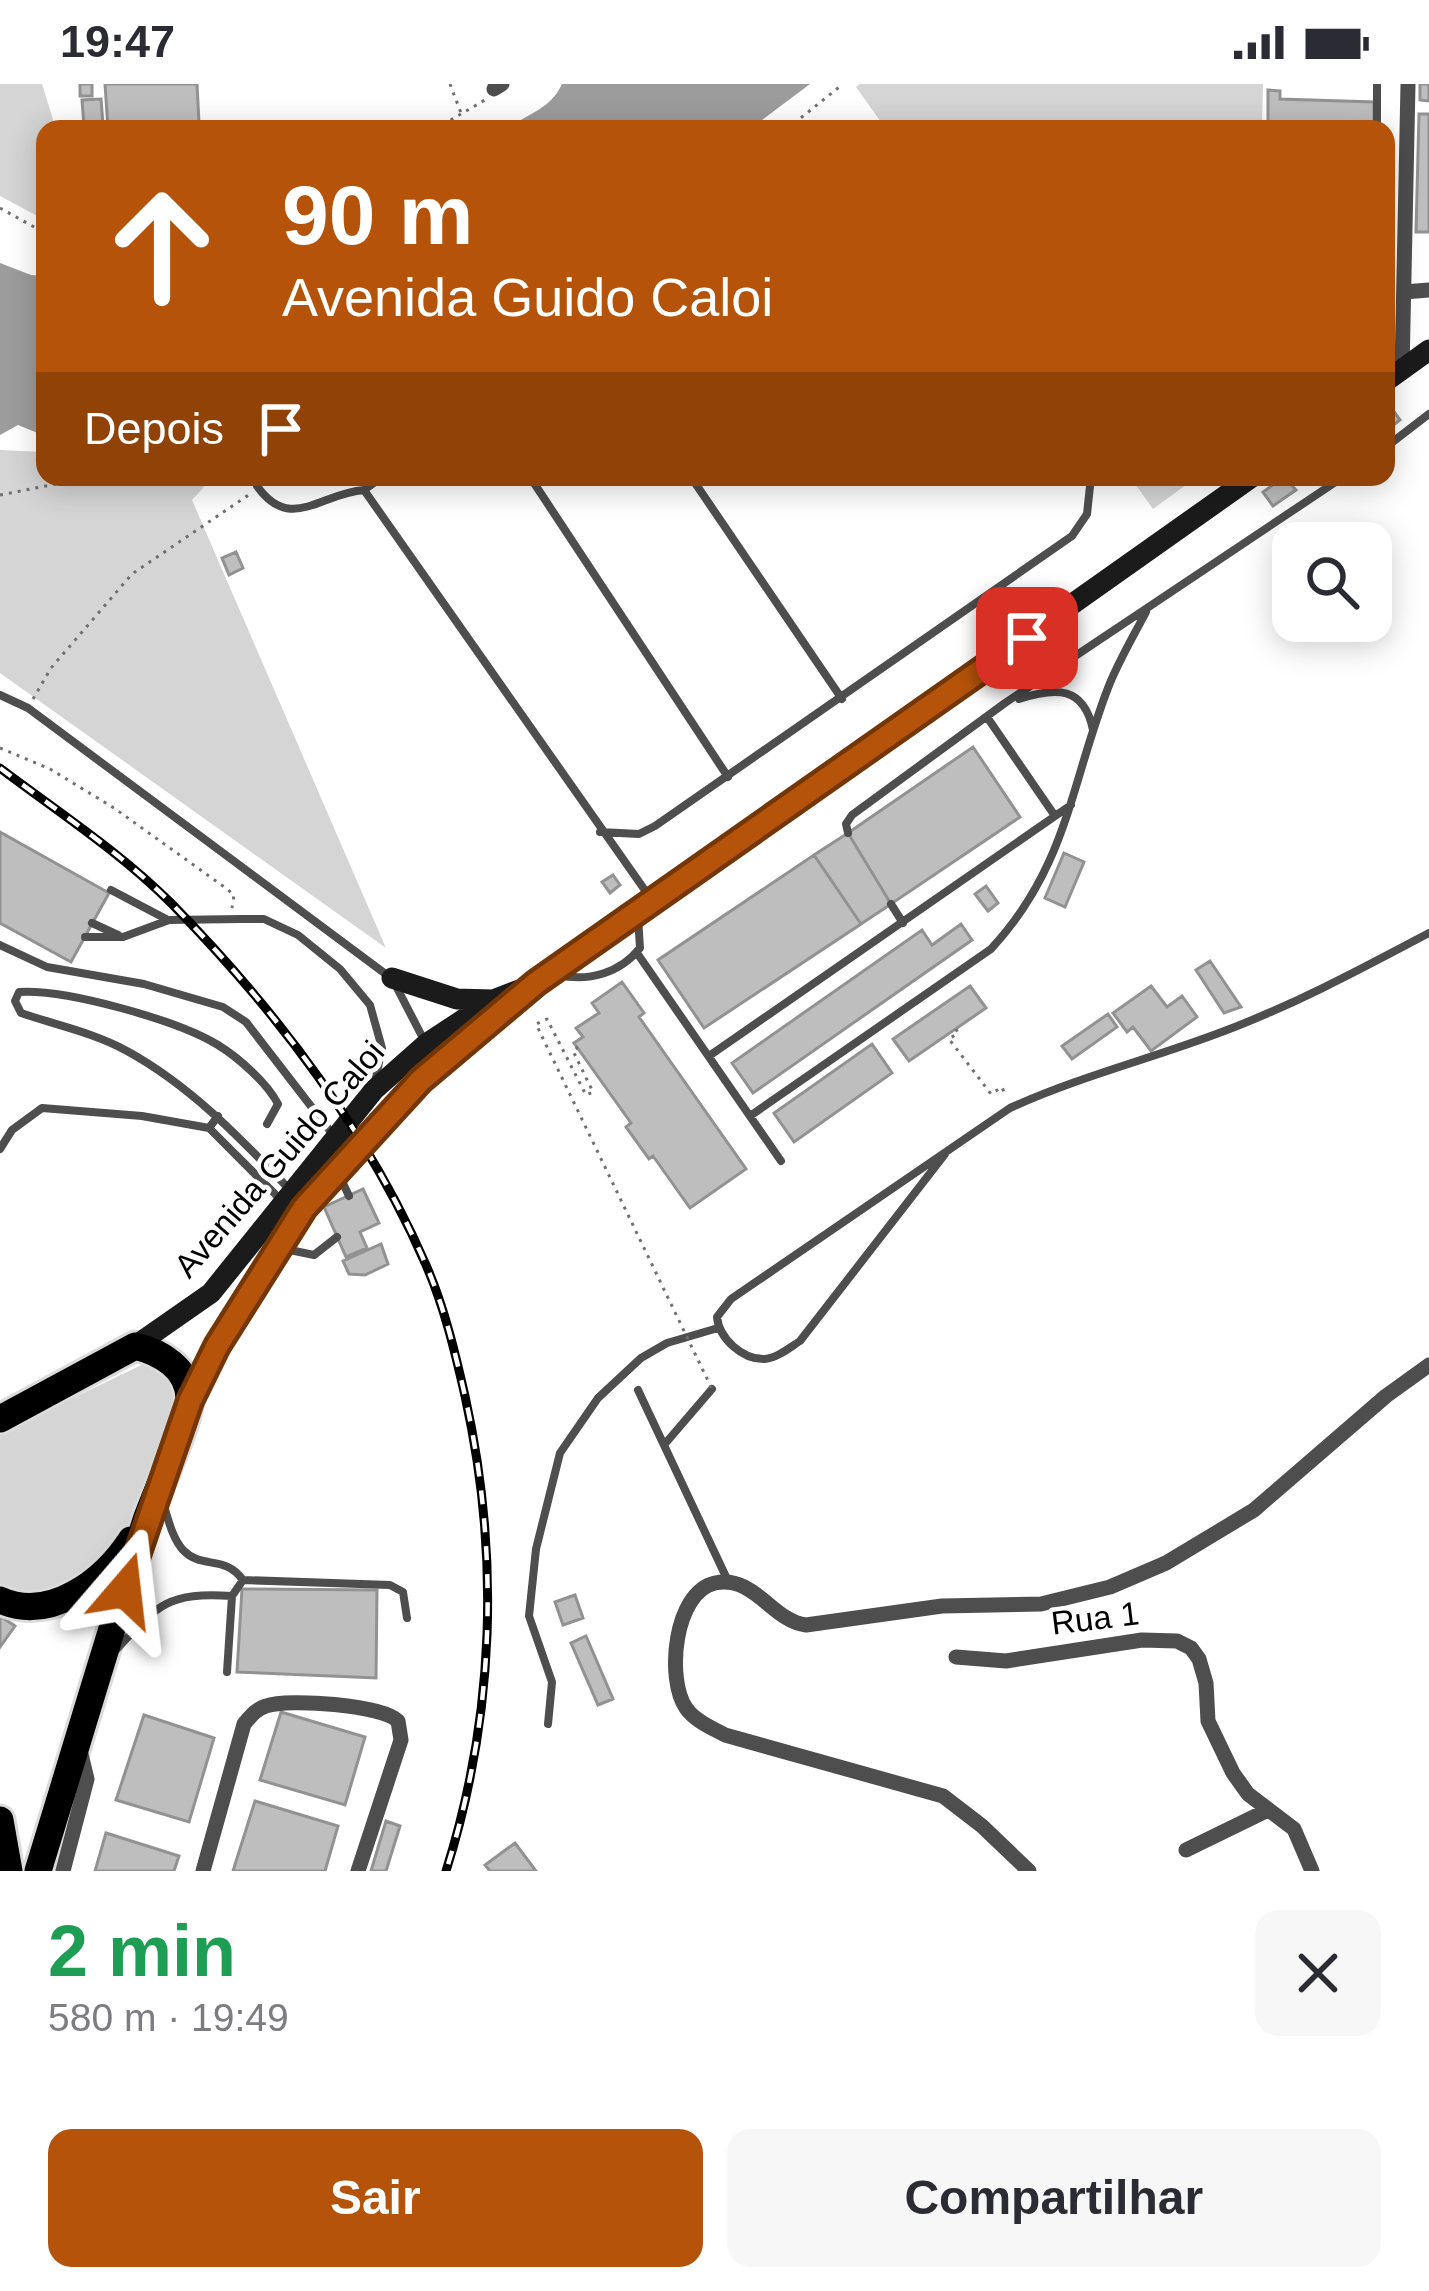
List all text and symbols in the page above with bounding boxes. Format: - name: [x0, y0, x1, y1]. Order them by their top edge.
- text: 19:47: [60, 16, 175, 67]
- icon: ahead: [84, 168, 240, 324]
- text: 90 m: [282, 168, 473, 262]
- text: Avenida Guido Caloi: [282, 267, 773, 327]
- icon: arrive: [248, 396, 314, 462]
- text: Depois: [84, 403, 224, 454]
- map controls: [1272, 522, 1392, 642]
- button: search: [1272, 522, 1392, 642]
- pin: [976, 587, 1078, 689]
- icon: arrive: [994, 605, 1060, 671]
- street label: Avenida Guido Caloi: [167, 1034, 391, 1284]
- position arrow: [62, 1527, 188, 1653]
- street label: Rua 1: [1049, 1594, 1141, 1642]
- button: close: [1255, 1910, 1381, 2036]
- text: 2 min: [48, 1911, 236, 1991]
- text: 580 m · 19:49: [48, 1996, 289, 2039]
- button: Sair: [48, 2129, 703, 2267]
- button: Compartilhar: [727, 2129, 1381, 2267]

